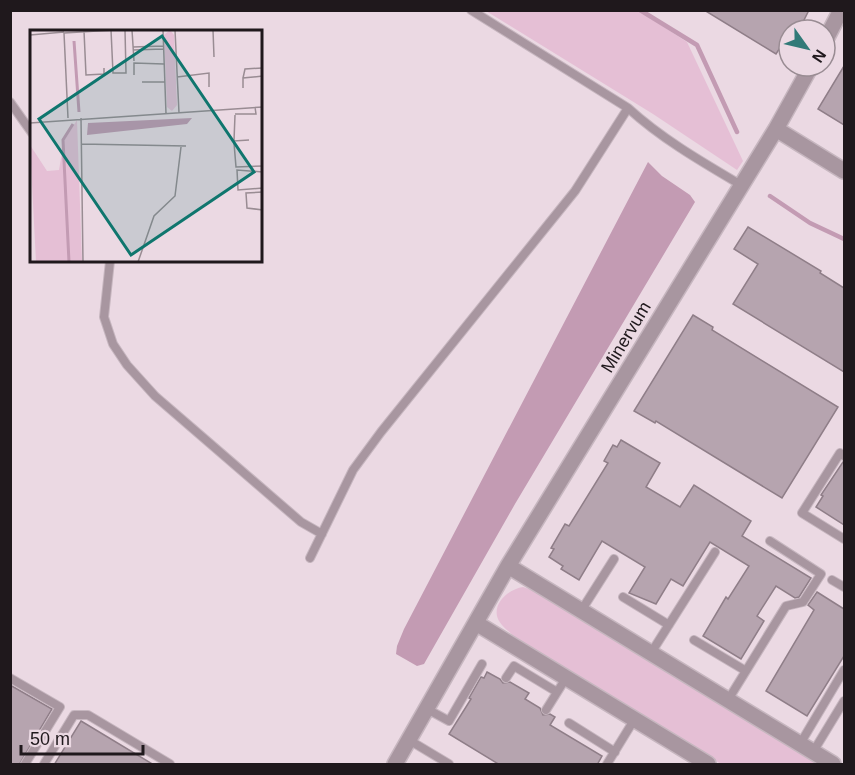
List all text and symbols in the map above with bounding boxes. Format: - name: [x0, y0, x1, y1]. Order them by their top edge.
- north arrow: [777, 18, 837, 78]
- inset map: [30, 30, 262, 262]
- text: N: [809, 47, 829, 66]
- street label: Minervum: [597, 298, 655, 376]
- scale bar: [21, 718, 142, 756]
- text: 50 m: [30, 729, 70, 749]

